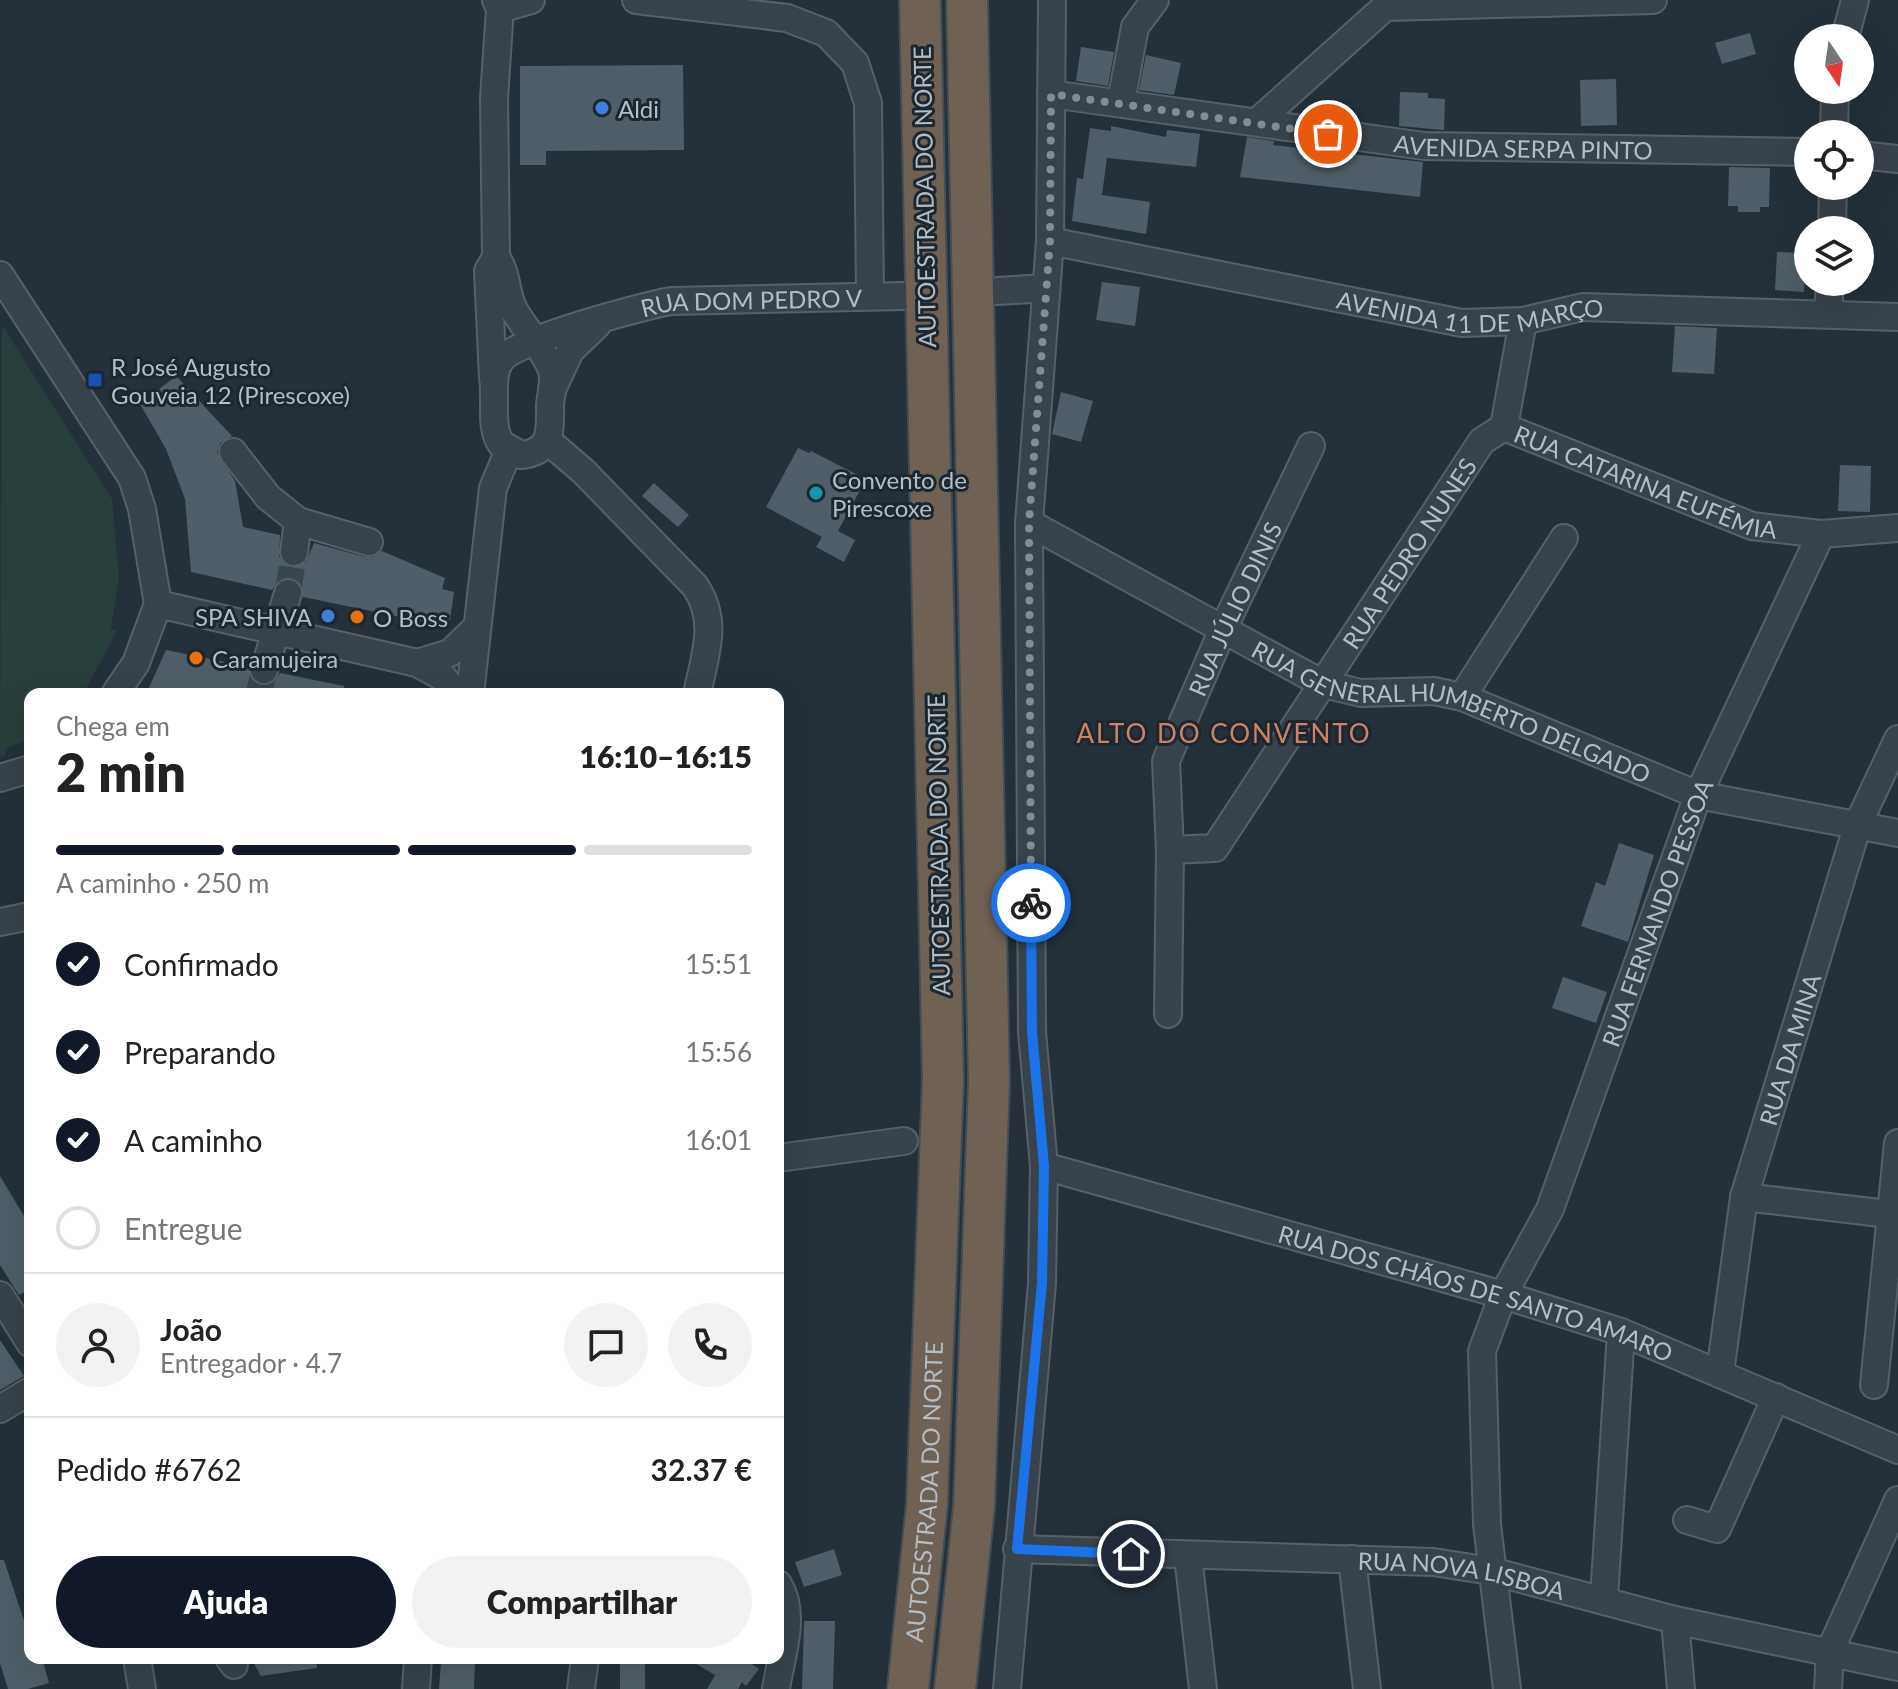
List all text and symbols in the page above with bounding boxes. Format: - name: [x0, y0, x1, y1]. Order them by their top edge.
- north arrow: [1794, 24, 1874, 104]
- map controls: [1794, 24, 1874, 296]
- street label: AUTOESTRADA DO NORTE: [907, 46, 941, 348]
- place label: Aldi: [618, 94, 659, 123]
- marker: Aldi: [593, 99, 611, 117]
- pin: [1294, 100, 1362, 168]
- icon: bag: [1306, 112, 1350, 156]
- button: locate: [1794, 120, 1874, 200]
- street label: AVENIDA SERPA PINTO: [1392, 128, 1653, 164]
- button: layers: [1794, 216, 1874, 296]
- street label: RUA DOM PEDRO V: [638, 282, 863, 322]
- street label: AVENIDA 11 DE MARÇO: [1334, 284, 1604, 338]
- place label: R José Augusto Gouveia 12 (Pirescoxe): [111, 352, 350, 409]
- marker: R José Augusto Gouveia 12 (Pirescoxe): [86, 371, 104, 389]
- street label: RUA CATARINA EUFÉMIA: [1510, 418, 1779, 543]
- street label: RUA PEDRO NUNES: [1336, 452, 1482, 654]
- place label: Convento de Pirescoxe: [832, 465, 967, 522]
- marker: Convento de Pirescoxe: [807, 484, 825, 502]
- street label: RUA JÚLIO DINIS: [1181, 517, 1287, 700]
- place label: SPA SHIVA: [195, 602, 313, 631]
- place label: O Boss: [373, 603, 448, 632]
- marker: SPA SHIVA: [319, 607, 337, 625]
- marker: O Boss: [348, 608, 366, 626]
- street label: RUA GENERAL HUMBERTO DELGADO: [1247, 634, 1655, 788]
- place label: Caramujeira: [212, 644, 338, 673]
- marker: Caramujeira: [187, 649, 205, 667]
- street label: AUTOESTRADA DO NORTE: [921, 694, 955, 996]
- text: Chega em: [56, 710, 170, 742]
- district label: ALTO DO CONVENTO: [1076, 717, 1372, 749]
- text: 16:10–16:15: [579, 738, 752, 774]
- text: 2 min: [56, 741, 186, 803]
- street label: RUA FERNANDO PESSOA: [1595, 773, 1718, 1050]
- courier: [991, 863, 1071, 943]
- text: A caminho · 250 m: [56, 867, 269, 899]
- icon: bike: [1009, 881, 1053, 925]
- icon: check: [56, 942, 100, 986]
- text: Confirmado: [124, 946, 279, 982]
- text: 15:51: [685, 948, 752, 980]
- street label: RUA DA MINA: [1752, 969, 1826, 1129]
- icon: check: [56, 1030, 100, 1074]
- text: Preparando: [124, 1034, 276, 1070]
- text: 15:56: [685, 1036, 752, 1068]
- icon: check: [56, 1118, 100, 1162]
- text: A caminho: [124, 1122, 263, 1158]
- text: 16:01: [685, 1124, 752, 1156]
- text: Entregue: [124, 1210, 243, 1246]
- street label: RUA DOS CHÃOS DE SANTO AMARO: [1275, 1218, 1678, 1367]
- button: person: [56, 1303, 140, 1387]
- button: chat: [564, 1303, 648, 1387]
- button: phone: [668, 1303, 752, 1387]
- text: João: [160, 1311, 222, 1347]
- street label: AUTOESTRADA DO NORTE: [898, 1341, 948, 1644]
- text: Entregador · 4.7: [160, 1347, 342, 1379]
- text: Pedido #6762: [56, 1451, 242, 1487]
- text: 32.37 €: [651, 1451, 752, 1487]
- pin: [1097, 1520, 1165, 1588]
- icon: home: [1109, 1532, 1153, 1576]
- street label: RUA NOVA LISBOA: [1357, 1545, 1569, 1605]
- button: Ajuda: [56, 1556, 396, 1648]
- button: Compartilhar: [412, 1556, 752, 1648]

